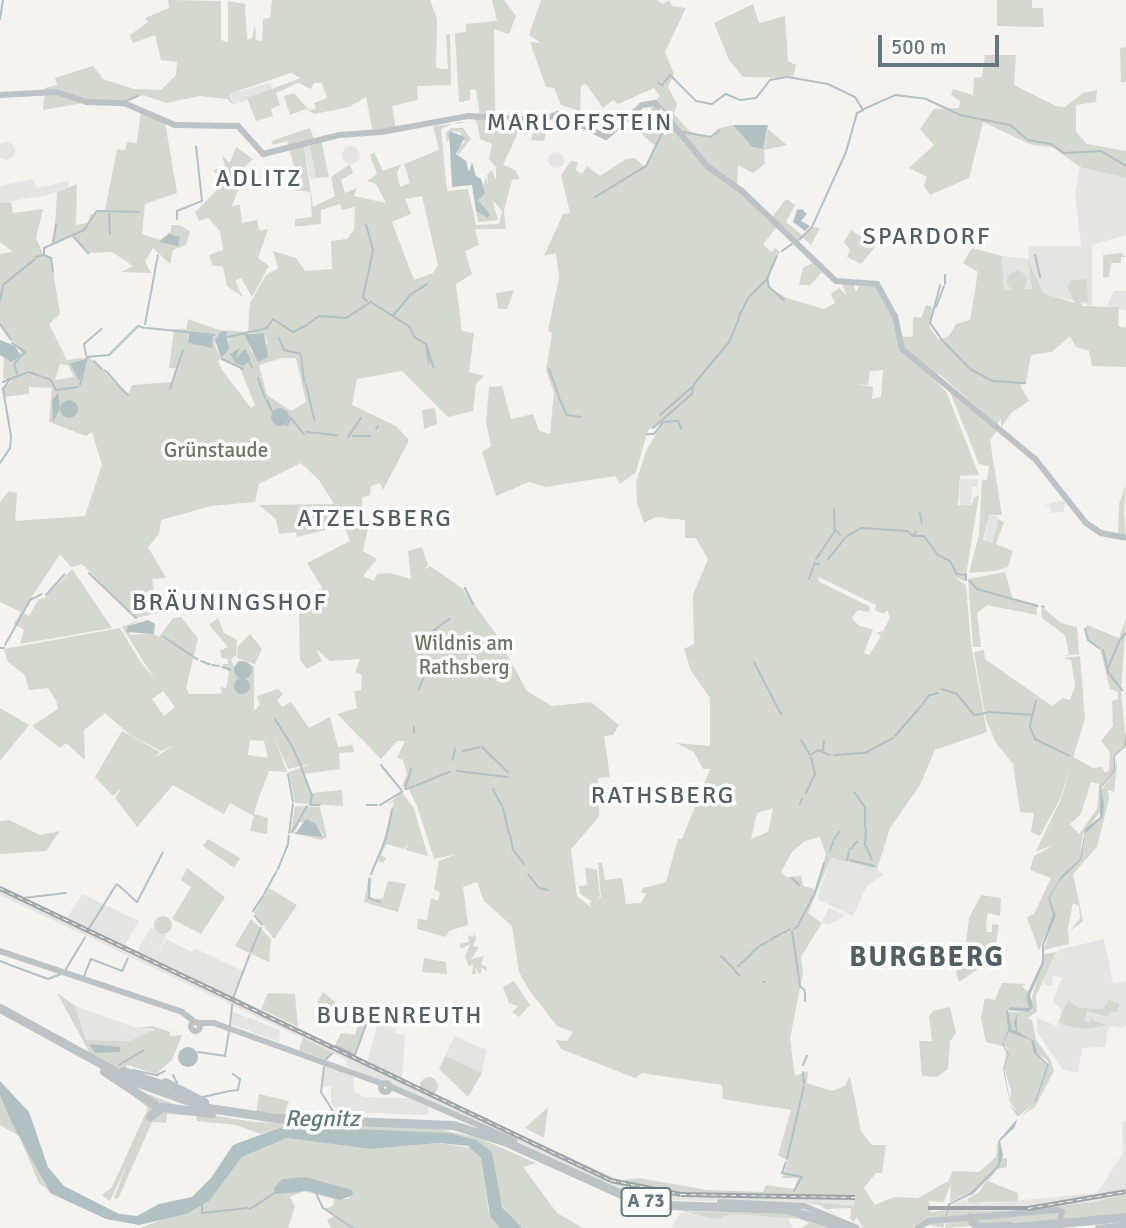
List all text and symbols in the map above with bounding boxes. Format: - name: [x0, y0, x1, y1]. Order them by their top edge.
- scale bar: [881, 21, 1002, 65]
- text: 500 m: [891, 34, 946, 60]
- district label: MARLOFFSTEIN: [488, 109, 672, 137]
- district label: ADLITZ: [216, 165, 302, 193]
- district label: SPARDORF: [864, 223, 990, 251]
- park label: Grünstaude: [164, 437, 268, 463]
- district label: ATZELSBERG: [299, 505, 451, 533]
- district label: BRÄUNINGSHOF: [133, 589, 327, 617]
- park label: Wildnis am Rathsberg: [414, 630, 514, 680]
- district label: RATHSBERG: [592, 782, 734, 810]
- district label: BURGBERG: [850, 940, 1004, 974]
- district label: BUBENREUTH: [318, 1002, 482, 1030]
- water label: Regnitz: [285, 1105, 359, 1133]
- road number: A 73: [620, 1186, 672, 1218]

